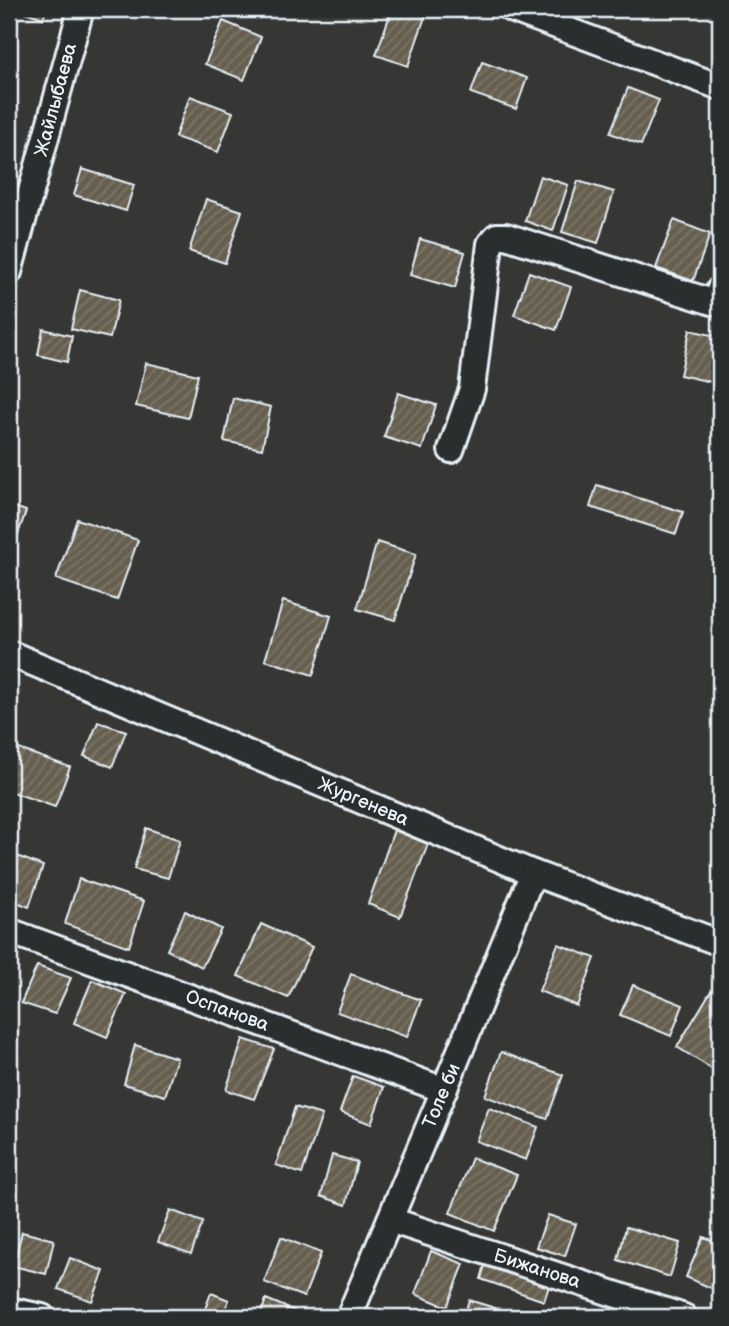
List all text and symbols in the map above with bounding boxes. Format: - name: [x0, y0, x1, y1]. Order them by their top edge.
- street label: Жайлыбаева: [30, 41, 82, 159]
- street label: Жургенева: [314, 773, 412, 831]
- street label: Оспанова: [182, 985, 272, 1037]
- street label: Толе би: [418, 1060, 466, 1132]
- street label: Бижанова: [491, 1244, 583, 1294]

